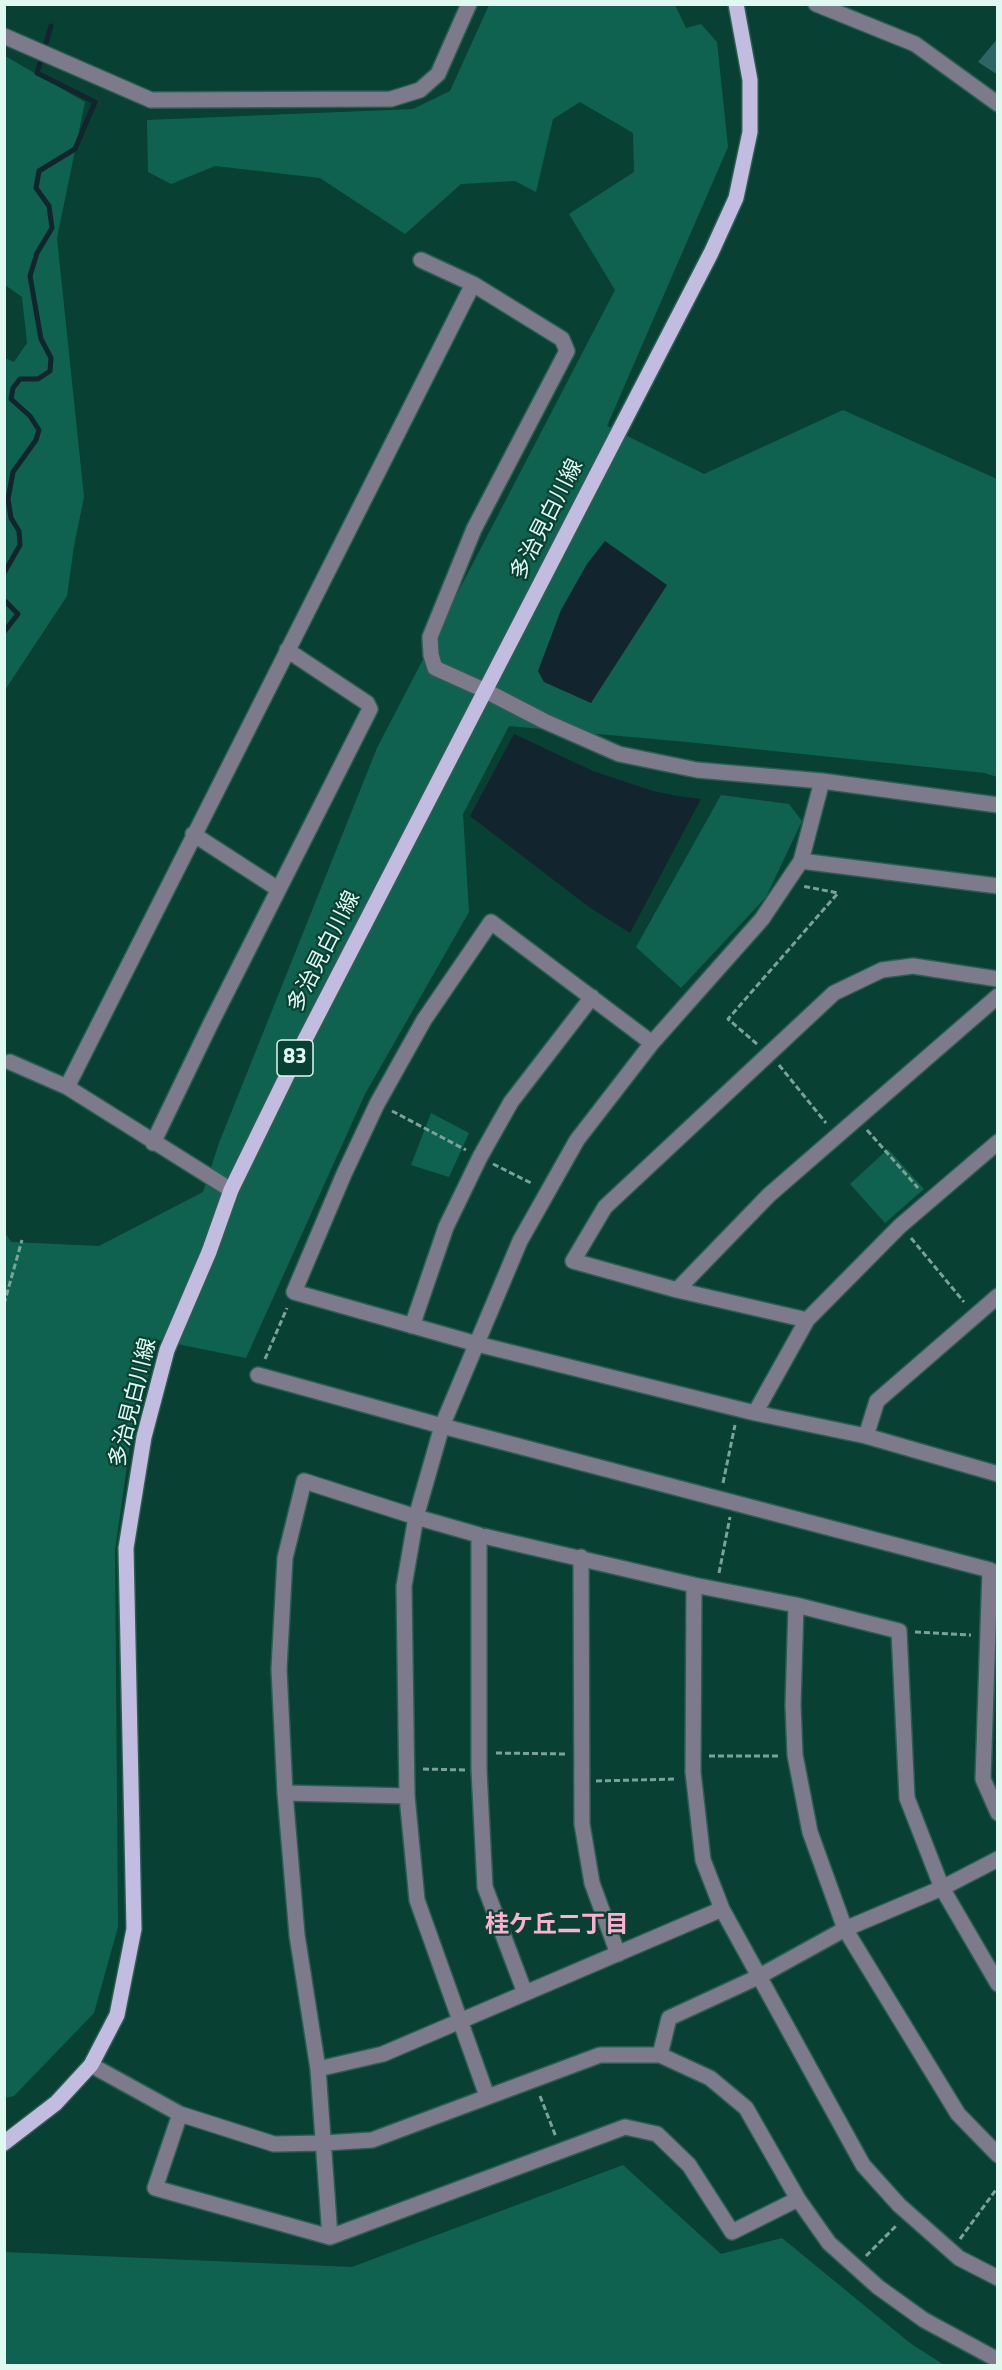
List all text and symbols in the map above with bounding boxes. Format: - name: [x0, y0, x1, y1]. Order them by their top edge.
- street label: 多治見白川線: [506, 455, 590, 585]
- street label: 多治見白川線: [283, 887, 367, 1017]
- road number: 83: [277, 1040, 313, 1076]
- street label: 多治見白川線: [105, 1336, 163, 1470]
- district label: 桂ケ丘二丁目: [485, 1912, 629, 1940]

